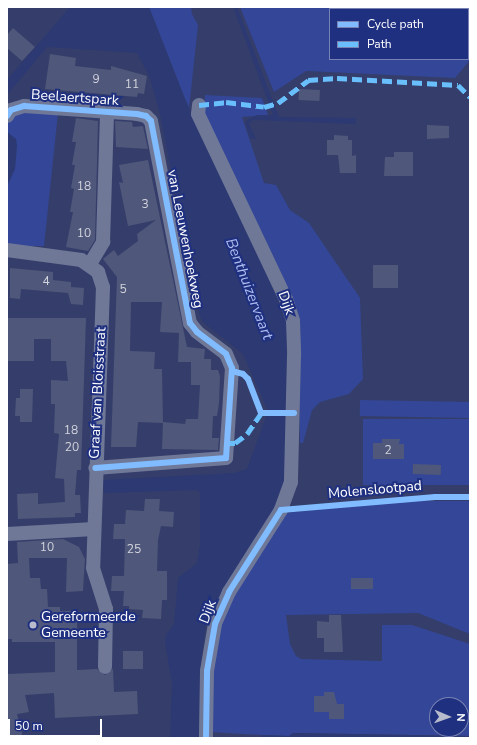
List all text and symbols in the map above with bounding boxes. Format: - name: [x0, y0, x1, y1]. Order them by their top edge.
- legend: [329, 8, 469, 60]
- text: Cycle path: [367, 16, 424, 32]
- text: Path: [367, 36, 392, 52]
- house number: 9: [92, 73, 100, 87]
- house number: 11: [125, 78, 139, 92]
- street label: Beelaertspark: [31, 87, 119, 109]
- street label: van Leeuwenhoekweg: [163, 168, 207, 310]
- house number: 18: [77, 180, 91, 194]
- house number: 3: [141, 198, 149, 212]
- house number: 10: [77, 227, 91, 241]
- water label: Benthuizervaart: [221, 236, 277, 342]
- house number: 4: [42, 275, 50, 289]
- house number: 5: [119, 283, 127, 297]
- street label: Dijk: [274, 289, 298, 317]
- street label: Graaf van Bloisstraat: [86, 327, 110, 459]
- house number: 18: [64, 424, 78, 438]
- house number: 20: [65, 441, 79, 455]
- house number: 2: [384, 444, 392, 458]
- street label: Molenslootpad: [327, 478, 423, 502]
- house number: 10: [40, 541, 54, 555]
- house number: 25: [127, 543, 141, 557]
- street label: Dijk: [196, 598, 220, 626]
- place label: Gereformeerde Gemeente: [41, 609, 136, 642]
- marker: Gereformeerde Gemeente: [28, 620, 38, 630]
- north arrow: [429, 697, 469, 737]
- scale bar: [10, 711, 104, 737]
- text: N: [453, 713, 468, 722]
- text: 50 m: [15, 718, 43, 734]

